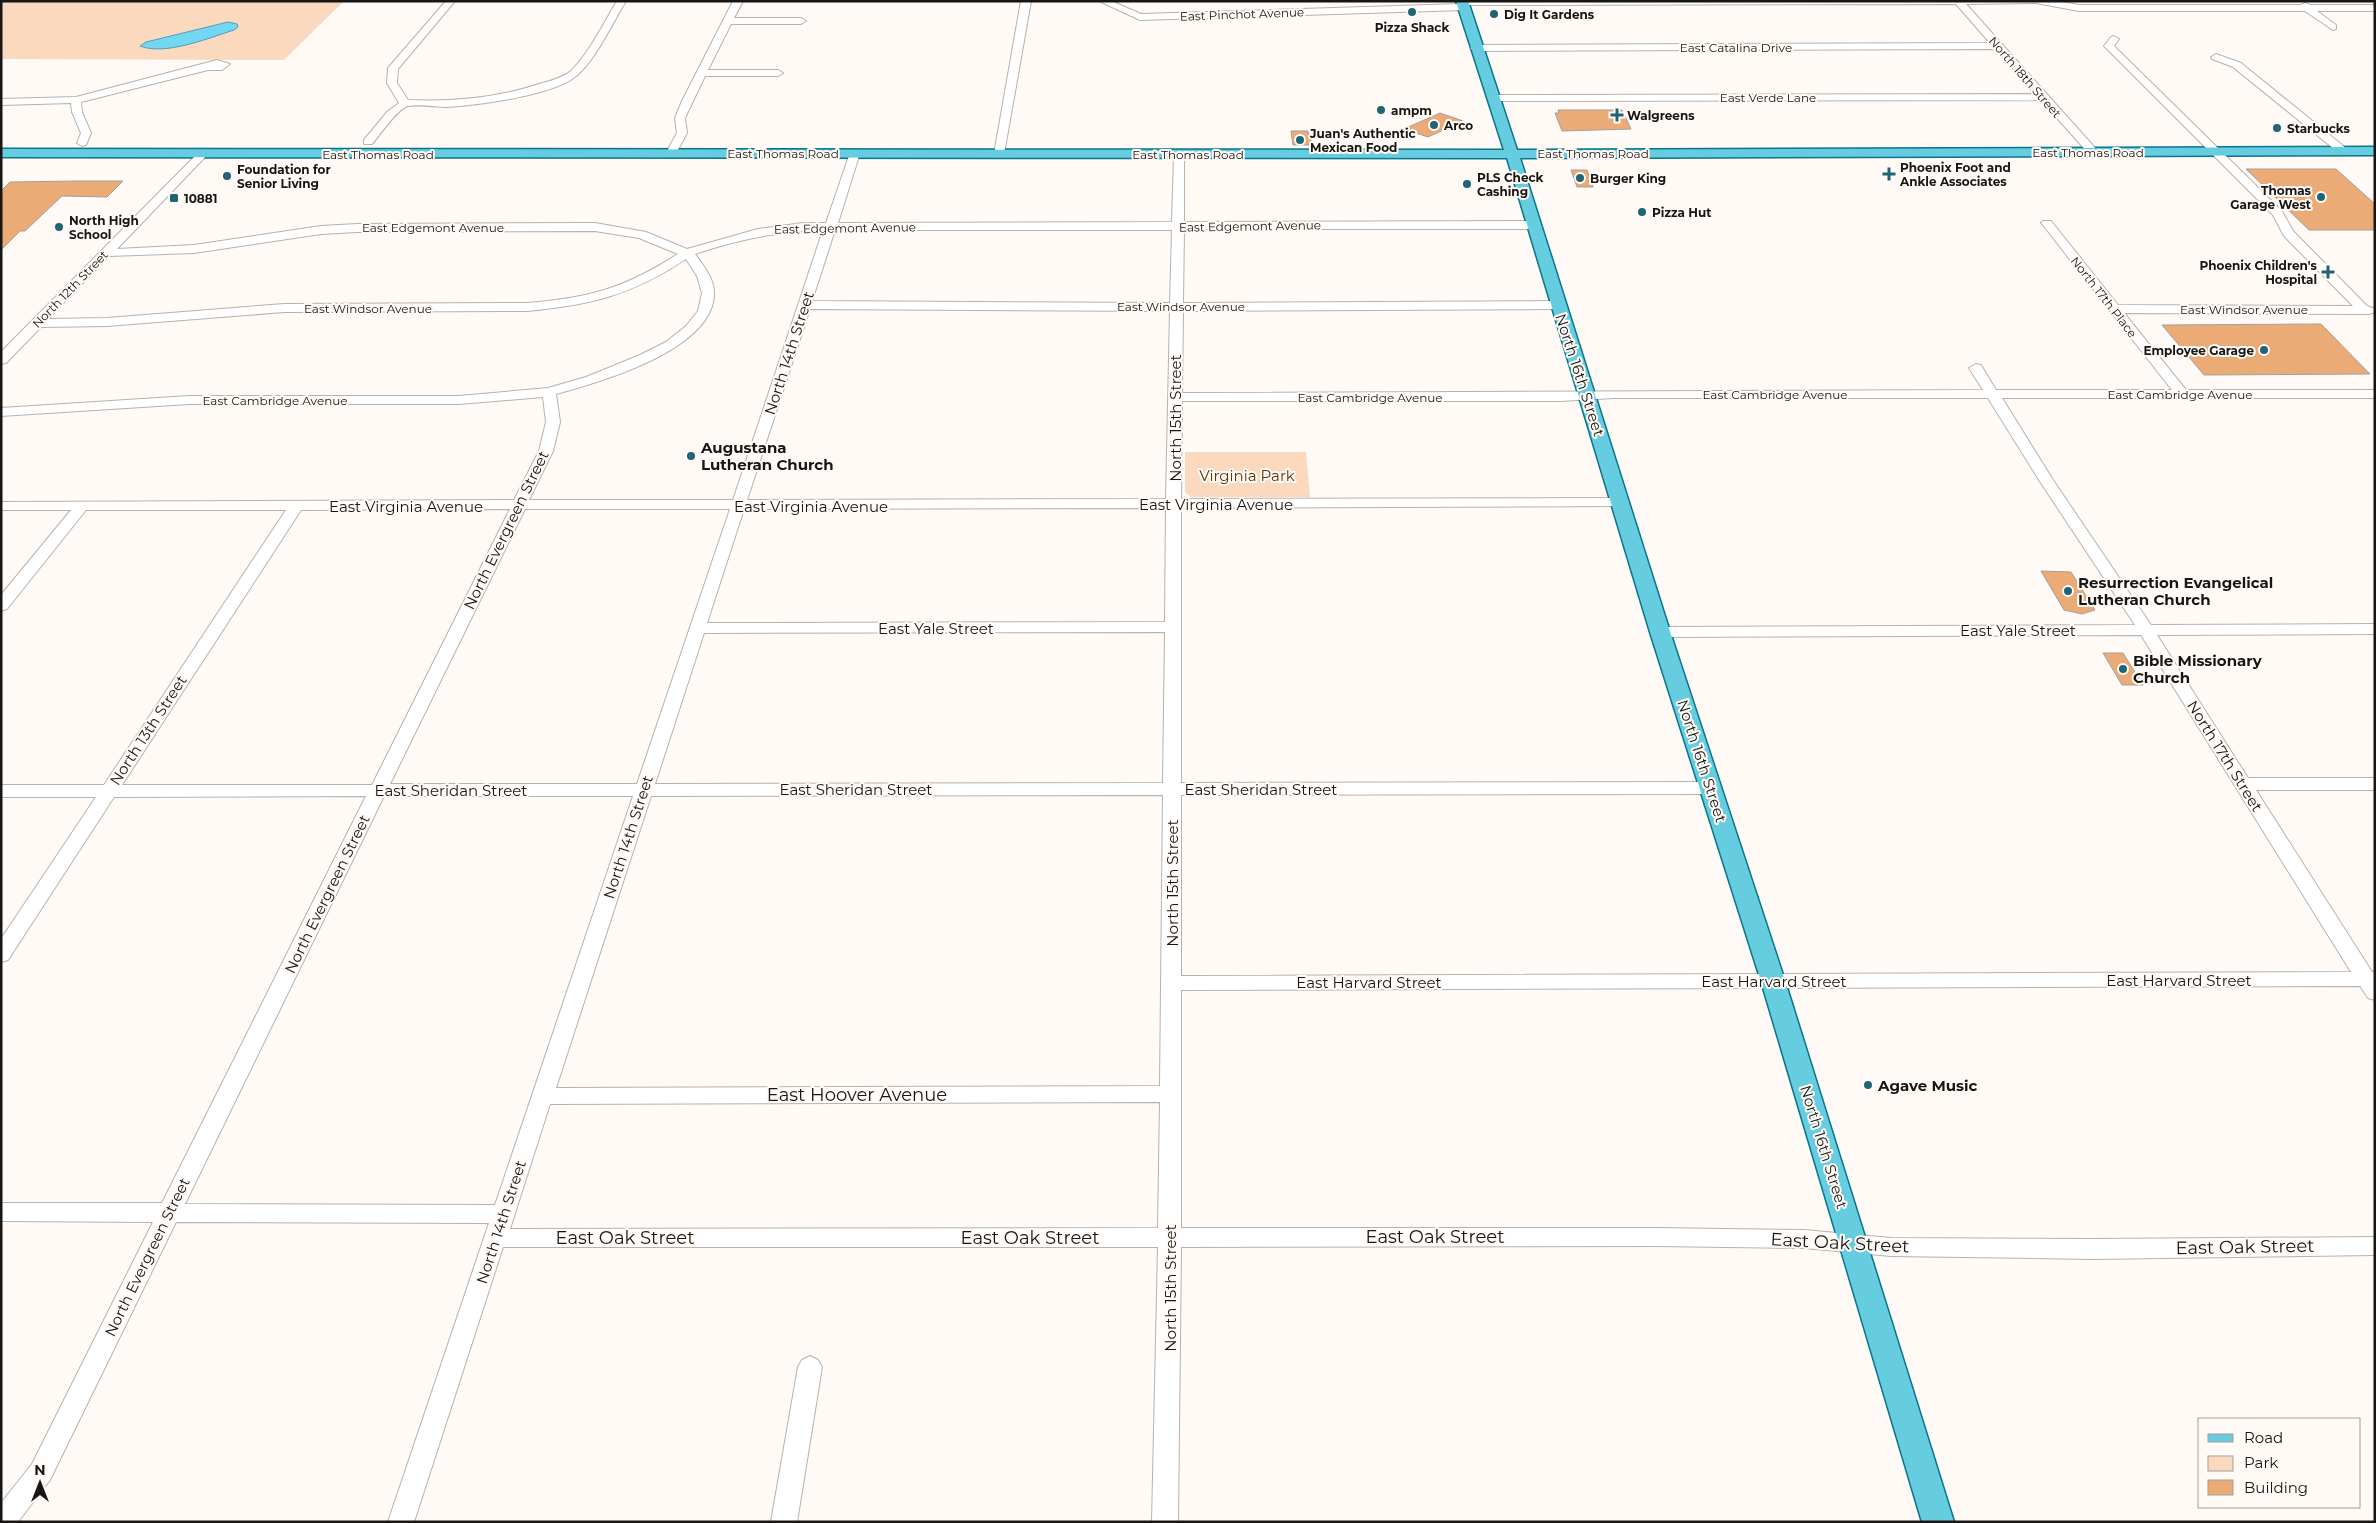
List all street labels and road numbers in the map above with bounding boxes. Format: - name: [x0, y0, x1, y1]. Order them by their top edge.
- street label: East Pinchot Avenue: [1180, 4, 1304, 24]
- street label: North 18th Street: [1986, 33, 2064, 121]
- street label: East Catalina Drive: [1680, 40, 1792, 55]
- street label: East Verde Lane: [1720, 90, 1816, 105]
- street label: East Thomas Road: [2032, 145, 2144, 160]
- street label: East Thomas Road: [727, 146, 839, 161]
- street label: East Thomas Road: [1537, 146, 1649, 161]
- street label: East Thomas Road: [322, 147, 434, 162]
- street label: East Thomas Road: [1132, 147, 1244, 162]
- street label: East Edgemont Avenue: [1179, 217, 1321, 235]
- street label: East Edgemont Avenue: [774, 219, 916, 237]
- street label: East Edgemont Avenue: [362, 220, 504, 235]
- street label: North 12th Street: [29, 247, 111, 331]
- street label: North 17th Place: [2068, 254, 2140, 340]
- street label: North 14th Street: [760, 289, 818, 417]
- street label: East Windsor Avenue: [1117, 299, 1245, 314]
- street label: East Windsor Avenue: [304, 301, 432, 316]
- street label: East Windsor Avenue: [2180, 302, 2308, 317]
- street label: North 16th Street: [1551, 311, 1609, 439]
- street label: North 15th Street: [1166, 354, 1185, 482]
- street label: East Cambridge Avenue: [1702, 387, 1848, 402]
- street label: East Cambridge Avenue: [2107, 387, 2253, 402]
- street label: East Cambridge Avenue: [1297, 390, 1443, 405]
- street label: East Cambridge Avenue: [202, 393, 348, 408]
- street label: North Evergreen Street: [459, 447, 553, 613]
- street label: East Virginia Avenue: [1139, 495, 1293, 514]
- street label: East Virginia Avenue: [329, 497, 483, 516]
- street label: East Virginia Avenue: [734, 497, 888, 516]
- street label: East Yale Street: [878, 619, 994, 638]
- street label: East Yale Street: [1960, 621, 2076, 640]
- street label: North 13th Street: [105, 671, 191, 789]
- street label: North 16th Street: [1673, 697, 1731, 825]
- street label: North 17th Street: [2183, 697, 2267, 815]
- street label: North 14th Street: [599, 773, 657, 901]
- street label: East Sheridan Street: [780, 780, 932, 799]
- street label: East Sheridan Street: [1185, 780, 1337, 799]
- street label: East Sheridan Street: [375, 781, 527, 800]
- street label: North Evergreen Street: [280, 811, 374, 977]
- street label: North 15th Street: [1163, 819, 1182, 947]
- street label: East Harvard Street: [2106, 971, 2252, 990]
- street label: East Harvard Street: [1701, 972, 1847, 991]
- street label: East Harvard Street: [1296, 973, 1442, 992]
- street label: North 16th Street: [1796, 1083, 1852, 1211]
- street label: East Hoover Avenue: [767, 1084, 947, 1106]
- street label: North 14th Street: [472, 1158, 530, 1286]
- street label: North Evergreen Street: [100, 1174, 194, 1340]
- street label: North 15th Street: [1161, 1224, 1180, 1352]
- street label: East Oak Street: [1366, 1226, 1504, 1248]
- street label: East Oak Street: [556, 1227, 694, 1249]
- street label: East Oak Street: [961, 1227, 1099, 1249]
- street label: East Oak Street: [1770, 1228, 1910, 1258]
- street label: East Oak Street: [2175, 1235, 2315, 1259]

